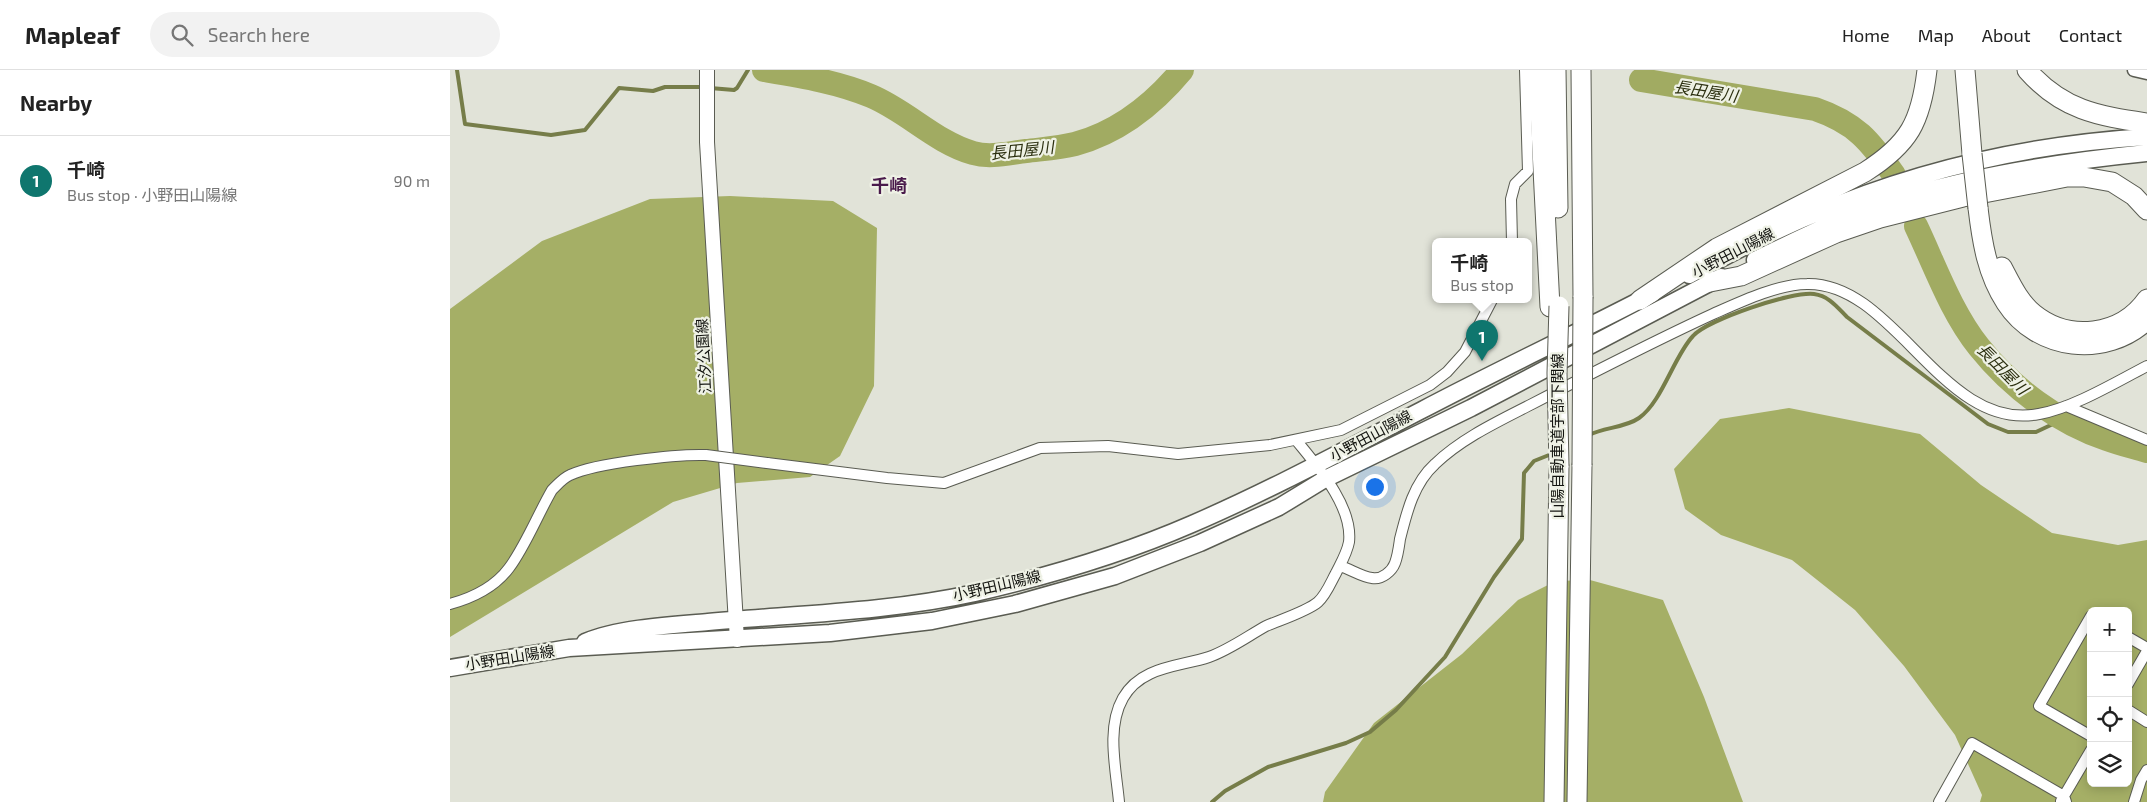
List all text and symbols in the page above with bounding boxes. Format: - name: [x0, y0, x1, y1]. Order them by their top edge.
- search box: [150, 12, 500, 57]
- text: Mapleaf: [25, 20, 120, 49]
- icon: search: [168, 21, 196, 49]
- text: Search here: [208, 23, 310, 46]
- text: Home: [1842, 24, 1890, 46]
- text: Map: [1918, 24, 1954, 46]
- text: About: [1982, 24, 2031, 46]
- text: Contact: [2059, 24, 2122, 46]
- water label: 長田屋川: [1673, 76, 1741, 105]
- text: Nearby: [20, 90, 92, 115]
- water label: 長田屋川: [989, 137, 1057, 162]
- text: 千崎: [67, 158, 105, 181]
- text: 1: [33, 171, 39, 190]
- text: 90 m: [394, 171, 430, 190]
- district label: 千崎: [871, 174, 907, 196]
- text: Bus stop · 小野田山陽線: [67, 185, 237, 204]
- street label: 小野田山陽線: [1688, 224, 1777, 281]
- popup: [1432, 238, 1532, 303]
- text: 千崎: [1450, 251, 1488, 274]
- text: Bus stop: [1450, 275, 1514, 294]
- street label: 江汐公園線: [692, 318, 714, 394]
- pin: 1: [1466, 320, 1498, 361]
- water label: 長田屋川: [1974, 339, 2034, 399]
- street label: 山陽自動車道宇部下関線: [1548, 353, 1566, 519]
- street label: 小野田山陽線: [1327, 406, 1414, 464]
- your location: [1362, 474, 1388, 500]
- street label: 小野田山陽線: [951, 566, 1043, 604]
- map controls: [2087, 607, 2132, 787]
- button: +: [2087, 607, 2132, 652]
- street label: 小野田山陽線: [464, 641, 556, 673]
- button: −: [2087, 652, 2132, 697]
- button: locate: [2087, 697, 2132, 742]
- button: layers: [2087, 742, 2132, 787]

